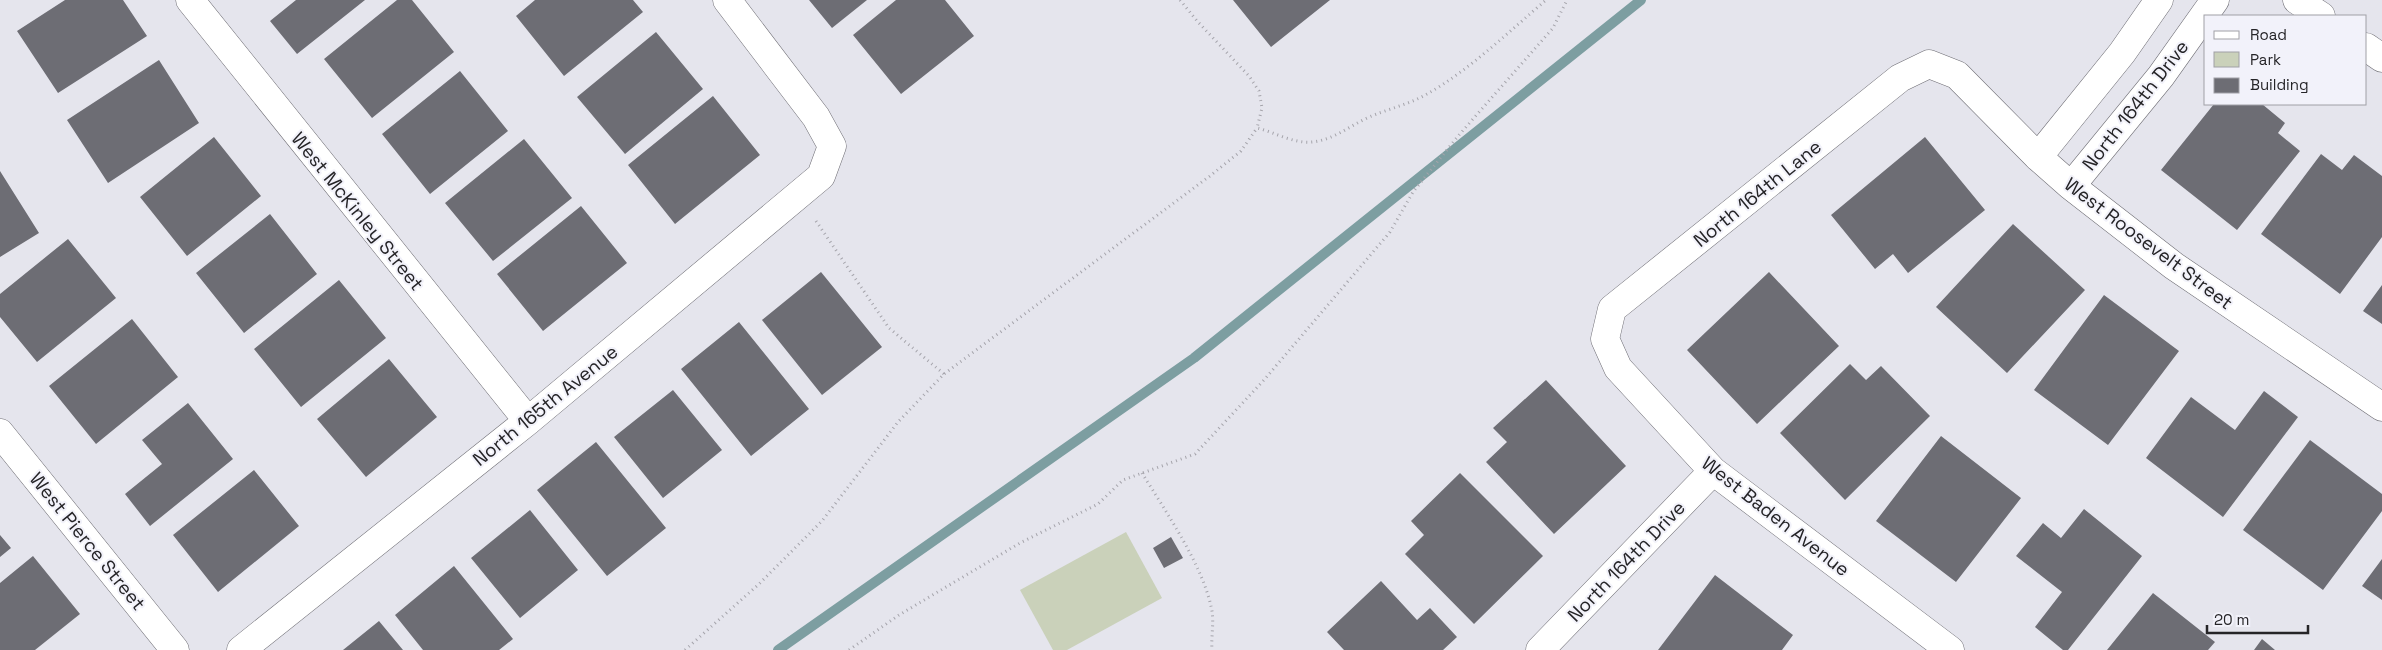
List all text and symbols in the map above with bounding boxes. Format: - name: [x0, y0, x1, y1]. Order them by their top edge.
- legend: [2204, 15, 2367, 105]
- text: Road: [2250, 25, 2287, 44]
- street label: North 164th Drive: [2077, 35, 2194, 176]
- text: Park: [2250, 50, 2281, 69]
- text: Building: [2250, 75, 2309, 94]
- street label: West McKinley Street: [286, 127, 429, 296]
- street label: North 164th Lane: [1688, 134, 1826, 253]
- street label: West Roosevelt Street: [2059, 172, 2238, 315]
- street label: North 165th Avenue: [468, 339, 623, 472]
- street label: West Baden Avenue: [1697, 451, 1855, 582]
- street label: West Pierce Street: [24, 467, 151, 616]
- street label: North 164th Drive: [1562, 495, 1691, 627]
- scale bar: [2207, 602, 2308, 634]
- text: 20 m: [2214, 610, 2249, 629]

